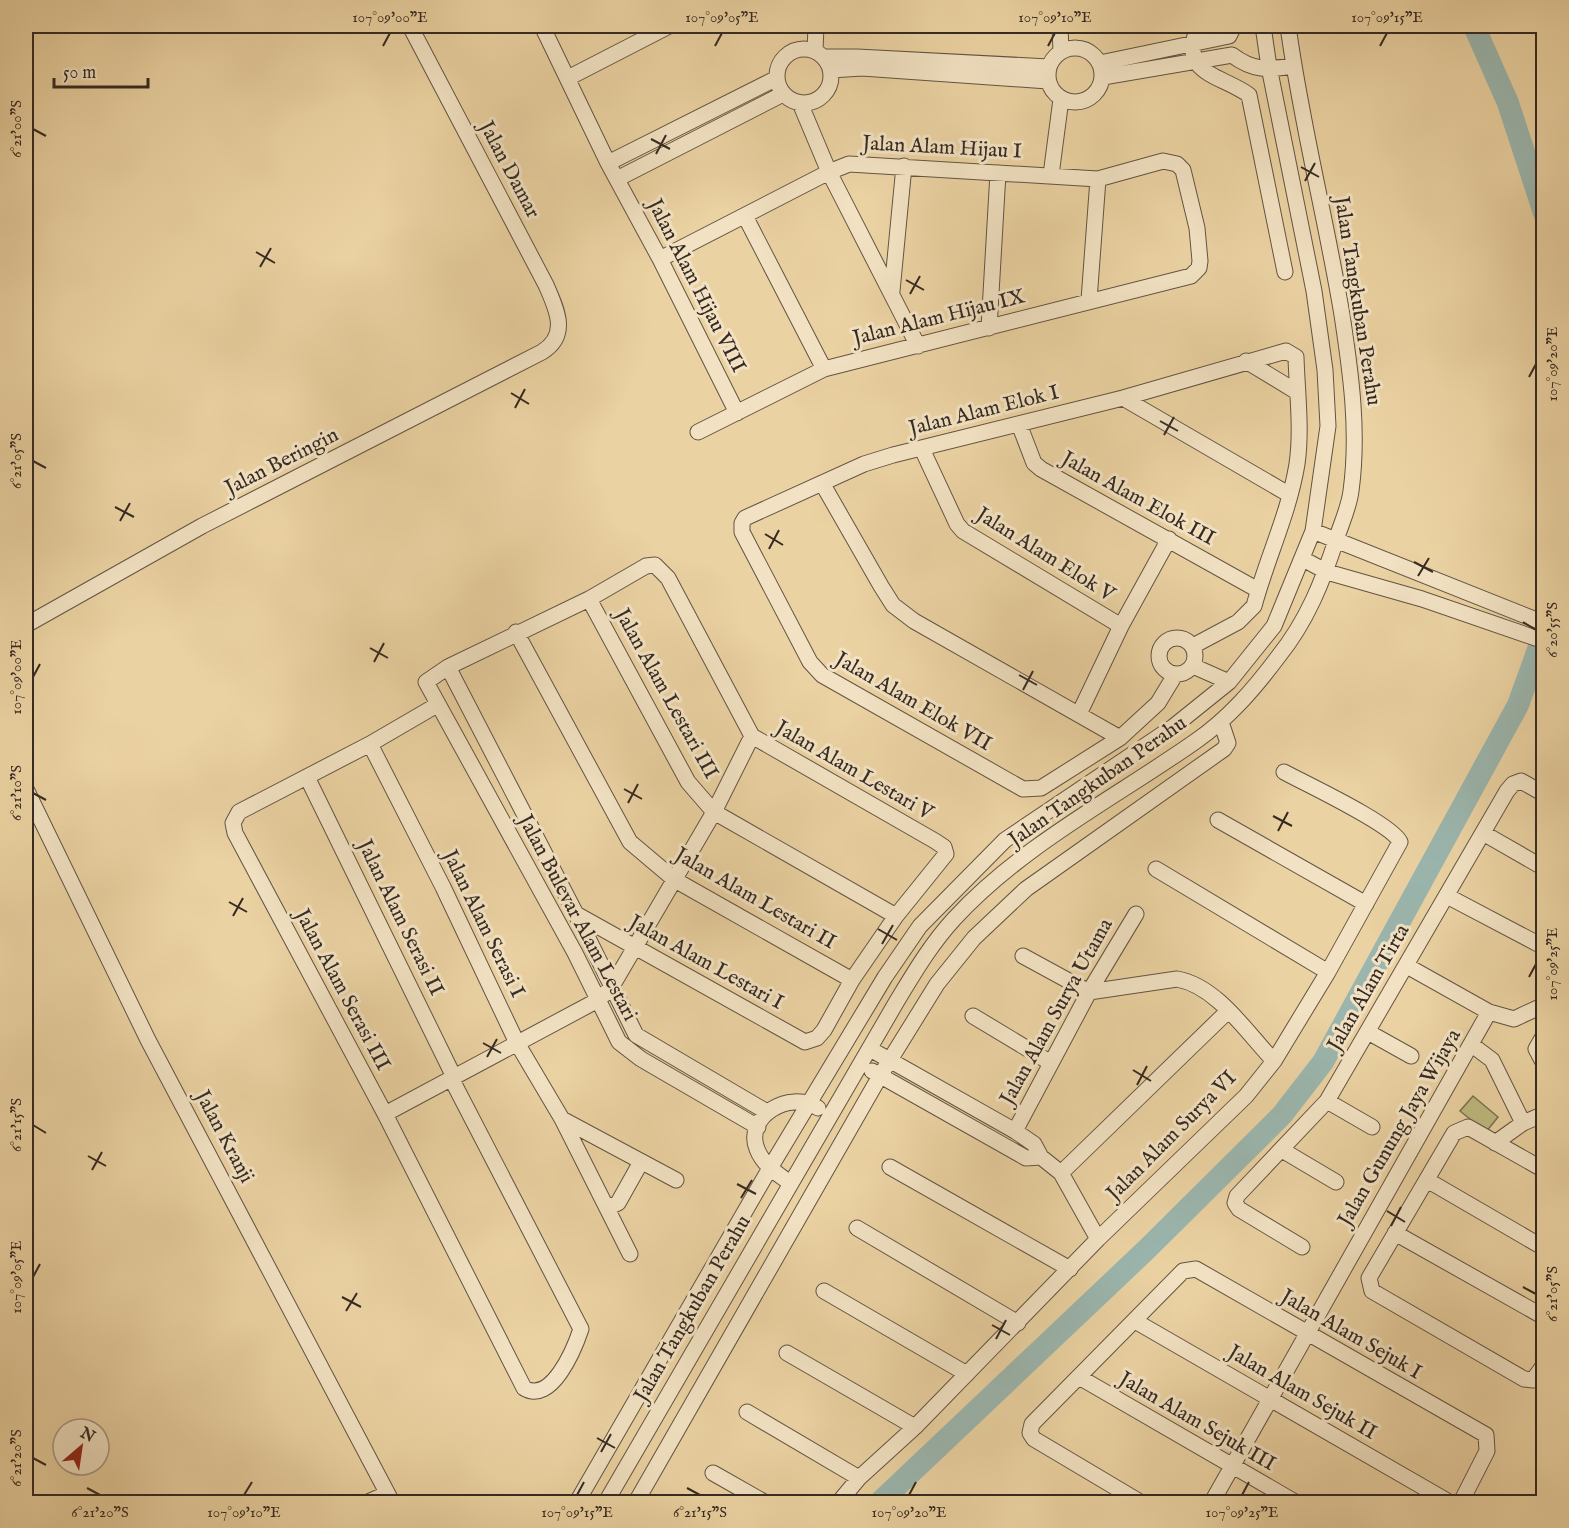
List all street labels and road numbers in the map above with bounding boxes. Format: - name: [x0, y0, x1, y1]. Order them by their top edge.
- street label: Jalan Damar: [471, 115, 546, 224]
- street label: Jalan Alam Hijau I: [860, 130, 1022, 166]
- street label: Jalan Tangkuban Perahu: [1327, 192, 1387, 408]
- street label: Jalan Alam Hijau VIII: [640, 193, 751, 377]
- street label: Jalan Alam Hijau IX: [848, 284, 1028, 353]
- street label: Jalan Alam Elok I: [904, 379, 1062, 443]
- street label: Jalan Beringin: [219, 422, 343, 503]
- street label: Jalan Alam Elok III: [1055, 445, 1220, 552]
- street label: Jalan Alam Elok V: [969, 500, 1120, 609]
- street label: Jalan Alam Lestari III: [607, 602, 724, 784]
- street label: Jalan Alam Elok VII: [828, 645, 996, 758]
- street label: Jalan Tangkuban Perahu: [1002, 710, 1192, 855]
- street label: Jalan Alam Lestari V: [769, 714, 939, 828]
- street label: Jalan Bulevar Alam Lestari: [510, 808, 643, 1026]
- street label: Jalan Alam Serasi II: [350, 834, 449, 1000]
- street label: Jalan Alam Lestari II: [668, 841, 841, 956]
- street label: Jalan Alam Serasi I: [435, 844, 530, 1002]
- street label: Jalan Alam Serasi III: [287, 903, 396, 1076]
- street label: Jalan Alam Lestari I: [622, 908, 788, 1017]
- street label: Jalan Alam Surya Utama: [993, 913, 1120, 1112]
- street label: Jalan Alam Tirta: [1321, 919, 1417, 1058]
- street label: Jalan Gunung Jaya Wijaya: [1331, 1024, 1468, 1233]
- street label: Jalan Alam Surya VI: [1100, 1065, 1243, 1208]
- street label: Jalan Kranji: [187, 1084, 260, 1188]
- street label: Jalan Tangkuban Perahu: [627, 1211, 758, 1409]
- street label: Jalan Alam Sejuk I: [1274, 1283, 1426, 1386]
- street label: Jalan Alam Sejuk II: [1221, 1338, 1381, 1447]
- street label: Jalan Alam Sejuk III: [1112, 1365, 1280, 1478]

